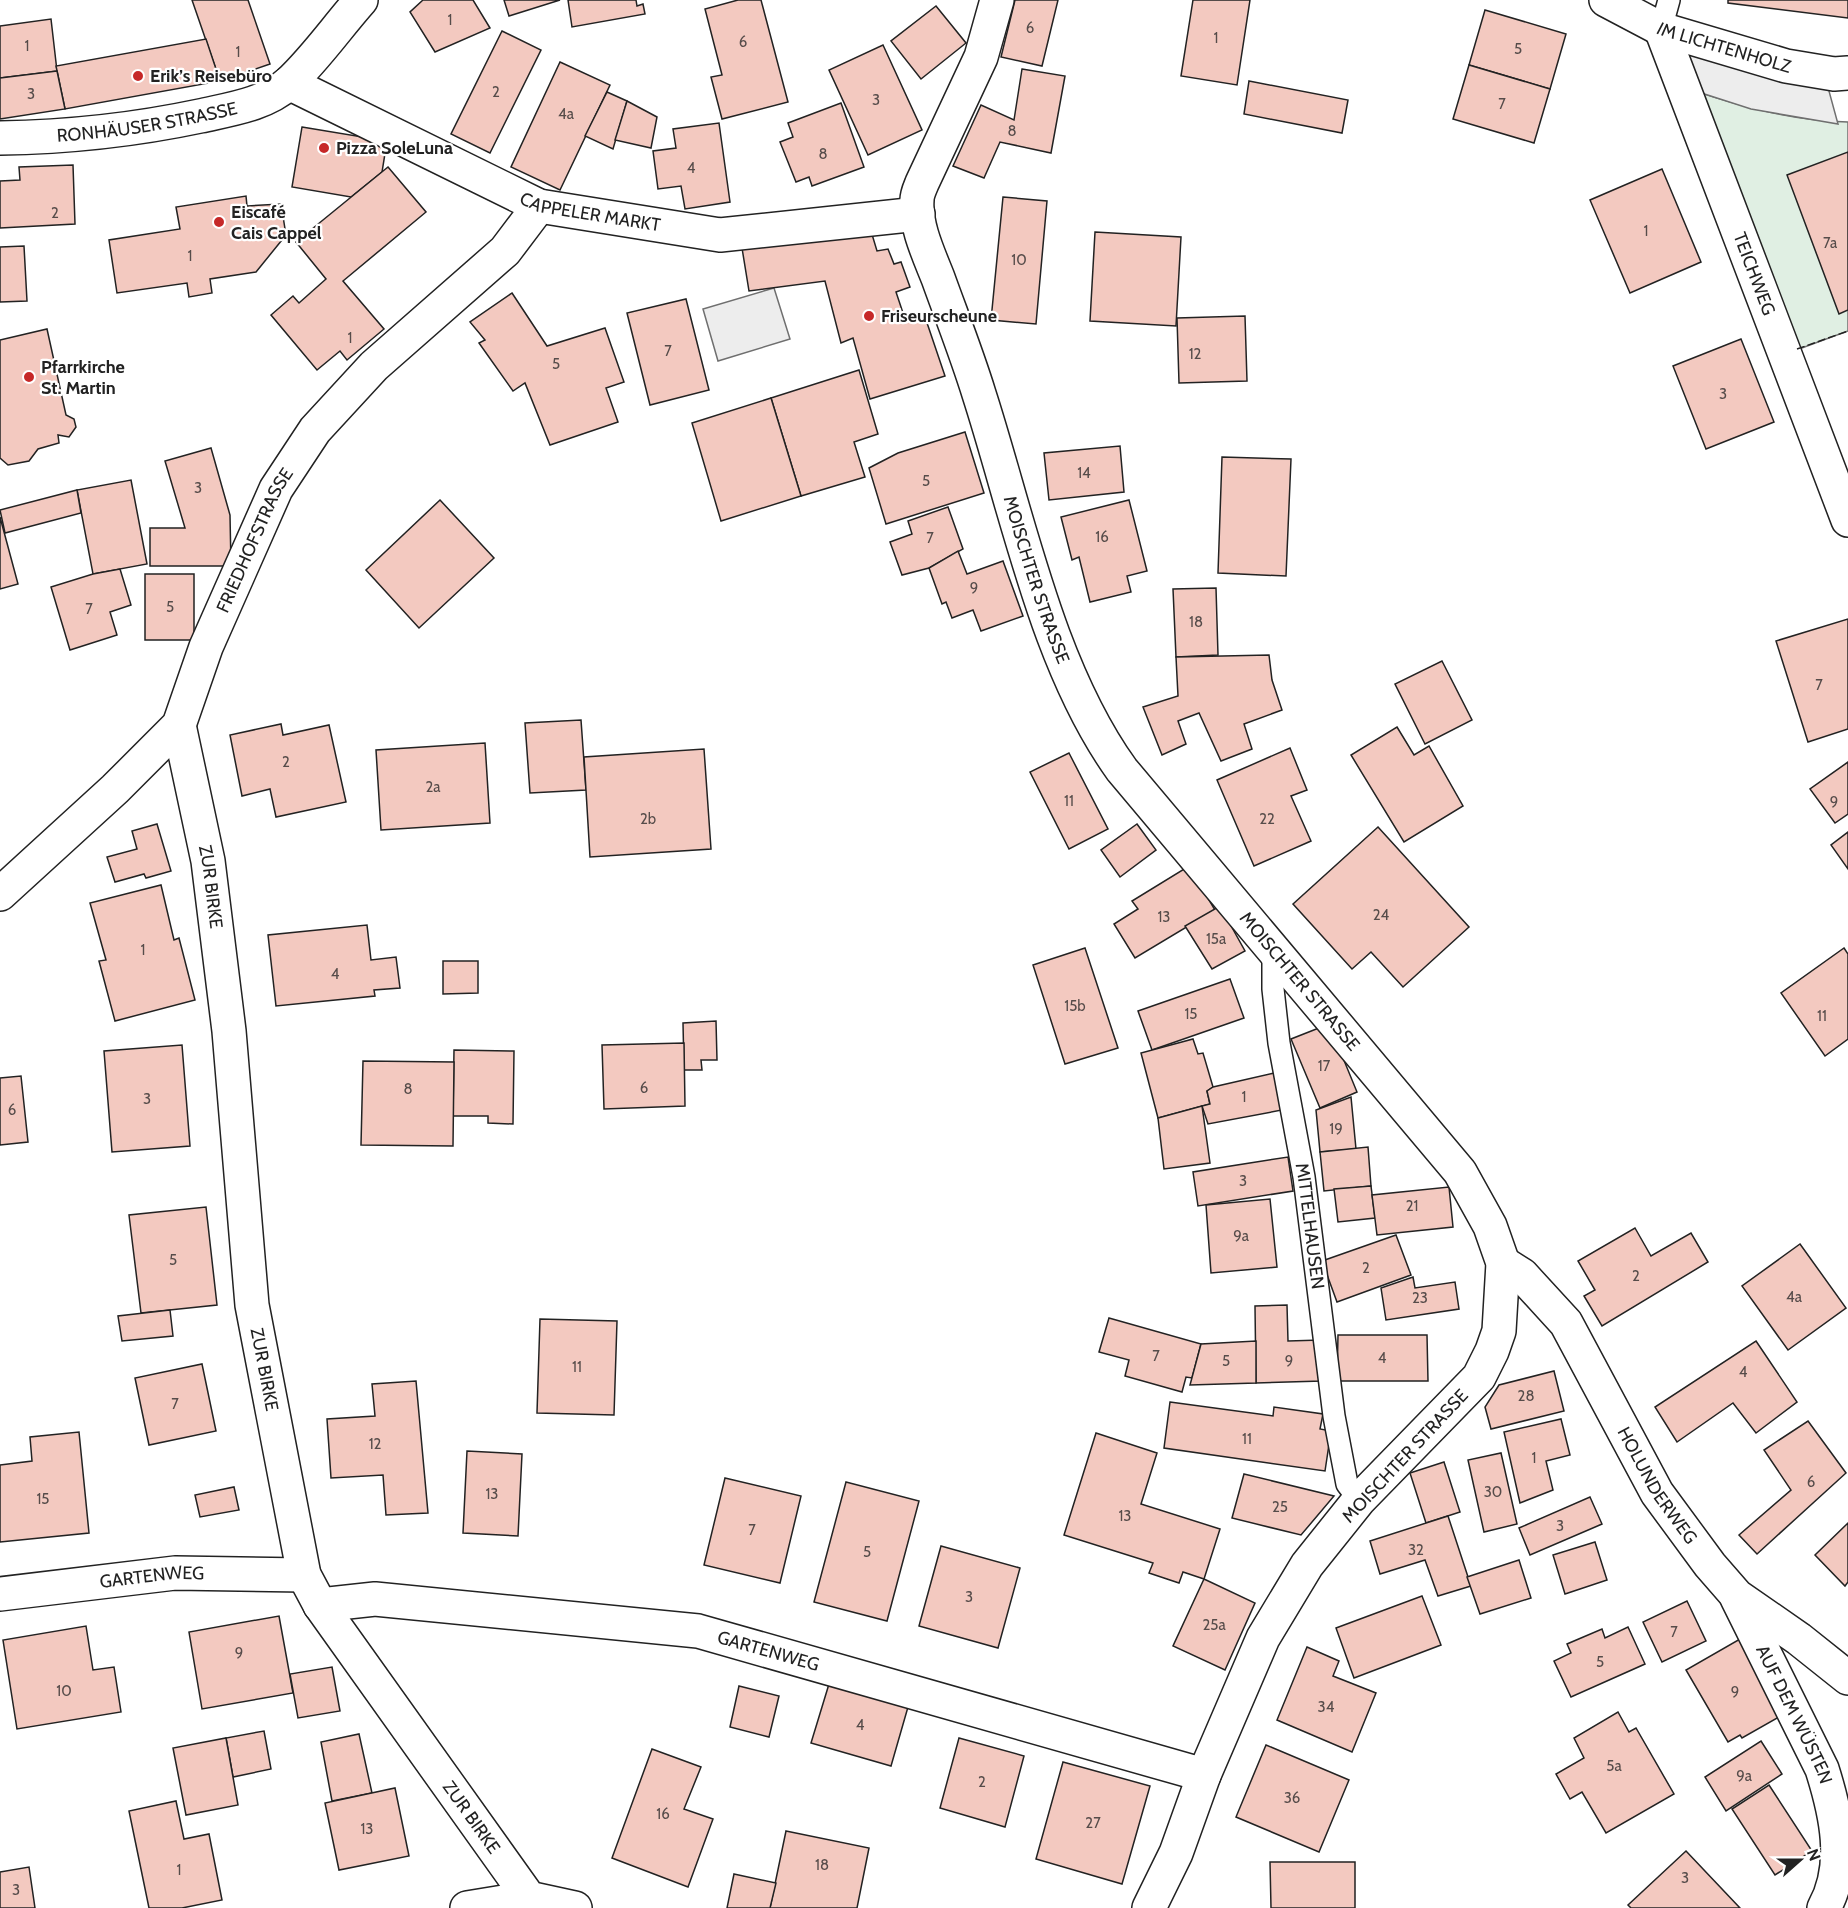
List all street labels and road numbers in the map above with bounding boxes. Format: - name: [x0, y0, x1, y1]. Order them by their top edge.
- street label: IM LICHTENHOLZ: [1653, 18, 1794, 78]
- street label: RONHÄUSER STRASSE: [56, 97, 239, 147]
- street label: CAPPELER MARKT: [516, 187, 663, 236]
- street label: TEICHWEG: [1729, 229, 1780, 318]
- street label: FRIEDHOFSTRASSE: [212, 464, 298, 616]
- street label: MOISCHTER STRASSE: [999, 493, 1074, 667]
- street label: ZUR BIRKE: [194, 843, 227, 930]
- street label: MOISCHTER STRASSE: [1235, 907, 1364, 1055]
- street label: MITTELHAUSEN: [1291, 1161, 1329, 1290]
- street label: ZUR BIRKE: [246, 1326, 283, 1413]
- street label: MOISCHTER STRASSE: [1337, 1385, 1473, 1527]
- street label: HOLUNDERWEG: [1613, 1423, 1702, 1548]
- street label: GARTENWEG: [98, 1561, 204, 1593]
- street label: GARTENWEG: [715, 1626, 822, 1676]
- street label: AUF DEM WÜSTEN: [1751, 1641, 1837, 1786]
- street label: ZUR BIRKE: [438, 1777, 505, 1858]

